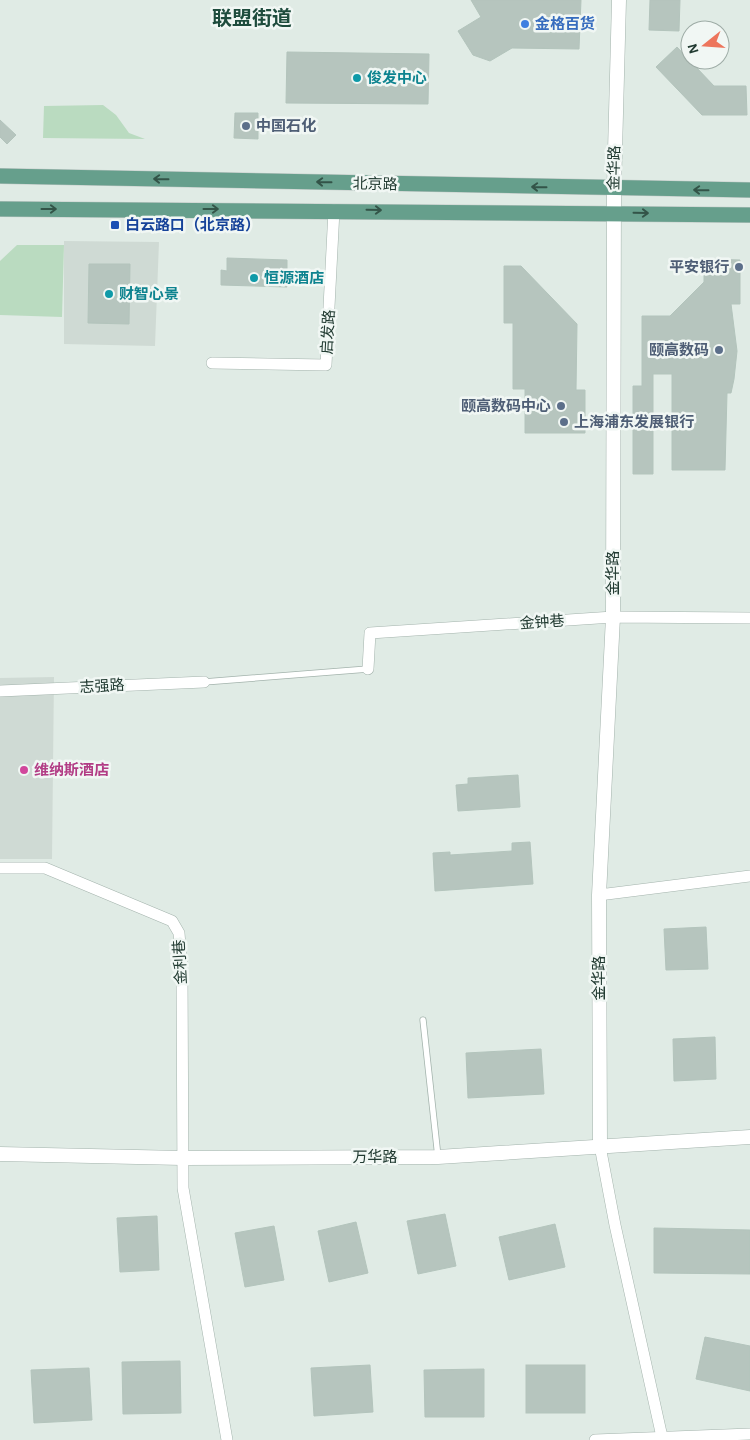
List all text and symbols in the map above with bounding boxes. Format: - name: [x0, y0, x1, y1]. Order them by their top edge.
- district label: 联盟街道: [212, 7, 292, 29]
- place label: 金格百货: [535, 15, 595, 32]
- marker: 金格百货: [519, 18, 531, 30]
- north arrow: [680, 20, 730, 70]
- text: N: [685, 42, 702, 55]
- place label: 俊发中心: [367, 70, 427, 86]
- marker: 俊发中心: [351, 72, 363, 84]
- place label: 中国石化: [256, 117, 316, 134]
- marker: 中国石化: [240, 120, 252, 132]
- street label: 金华路: [605, 145, 622, 191]
- one-way arrow: [154, 174, 170, 184]
- street label: 北京路: [352, 175, 398, 192]
- one-way arrow: [316, 178, 332, 187]
- one-way arrow: [531, 182, 548, 192]
- one-way arrow: [694, 185, 710, 194]
- one-way arrow: [40, 204, 56, 214]
- one-way arrow: [202, 204, 219, 214]
- one-way arrow: [365, 205, 381, 215]
- one-way arrow: [632, 208, 649, 218]
- place label: 白云路口（北京路）: [125, 216, 260, 233]
- marker: 白云路口（北京路）: [109, 219, 121, 231]
- place label: 平安银行: [669, 259, 729, 275]
- marker: 平安银行: [733, 261, 745, 273]
- place label: 恒源酒店: [264, 270, 324, 286]
- marker: 恒源酒店: [248, 272, 260, 284]
- place label: 财智心景: [119, 286, 179, 302]
- marker: 财智心景: [103, 288, 115, 300]
- street label: 启发路: [319, 309, 337, 355]
- place label: 颐高数码: [649, 342, 709, 358]
- marker: 颐高数码: [713, 344, 725, 356]
- place label: 颐高数码中心: [461, 398, 551, 414]
- marker: 颐高数码中心: [555, 400, 567, 412]
- place label: 上海浦东发展银行: [574, 413, 694, 430]
- marker: 上海浦东发展银行: [558, 416, 570, 428]
- street label: 金华路: [604, 550, 621, 596]
- street label: 金钟巷: [519, 612, 565, 632]
- street label: 志强路: [79, 677, 125, 695]
- place label: 维纳斯酒店: [34, 761, 109, 778]
- marker: 维纳斯酒店: [18, 764, 30, 776]
- street label: 金利巷: [171, 939, 189, 985]
- street label: 金华路: [590, 955, 607, 1001]
- street label: 万华路: [352, 1148, 398, 1165]

